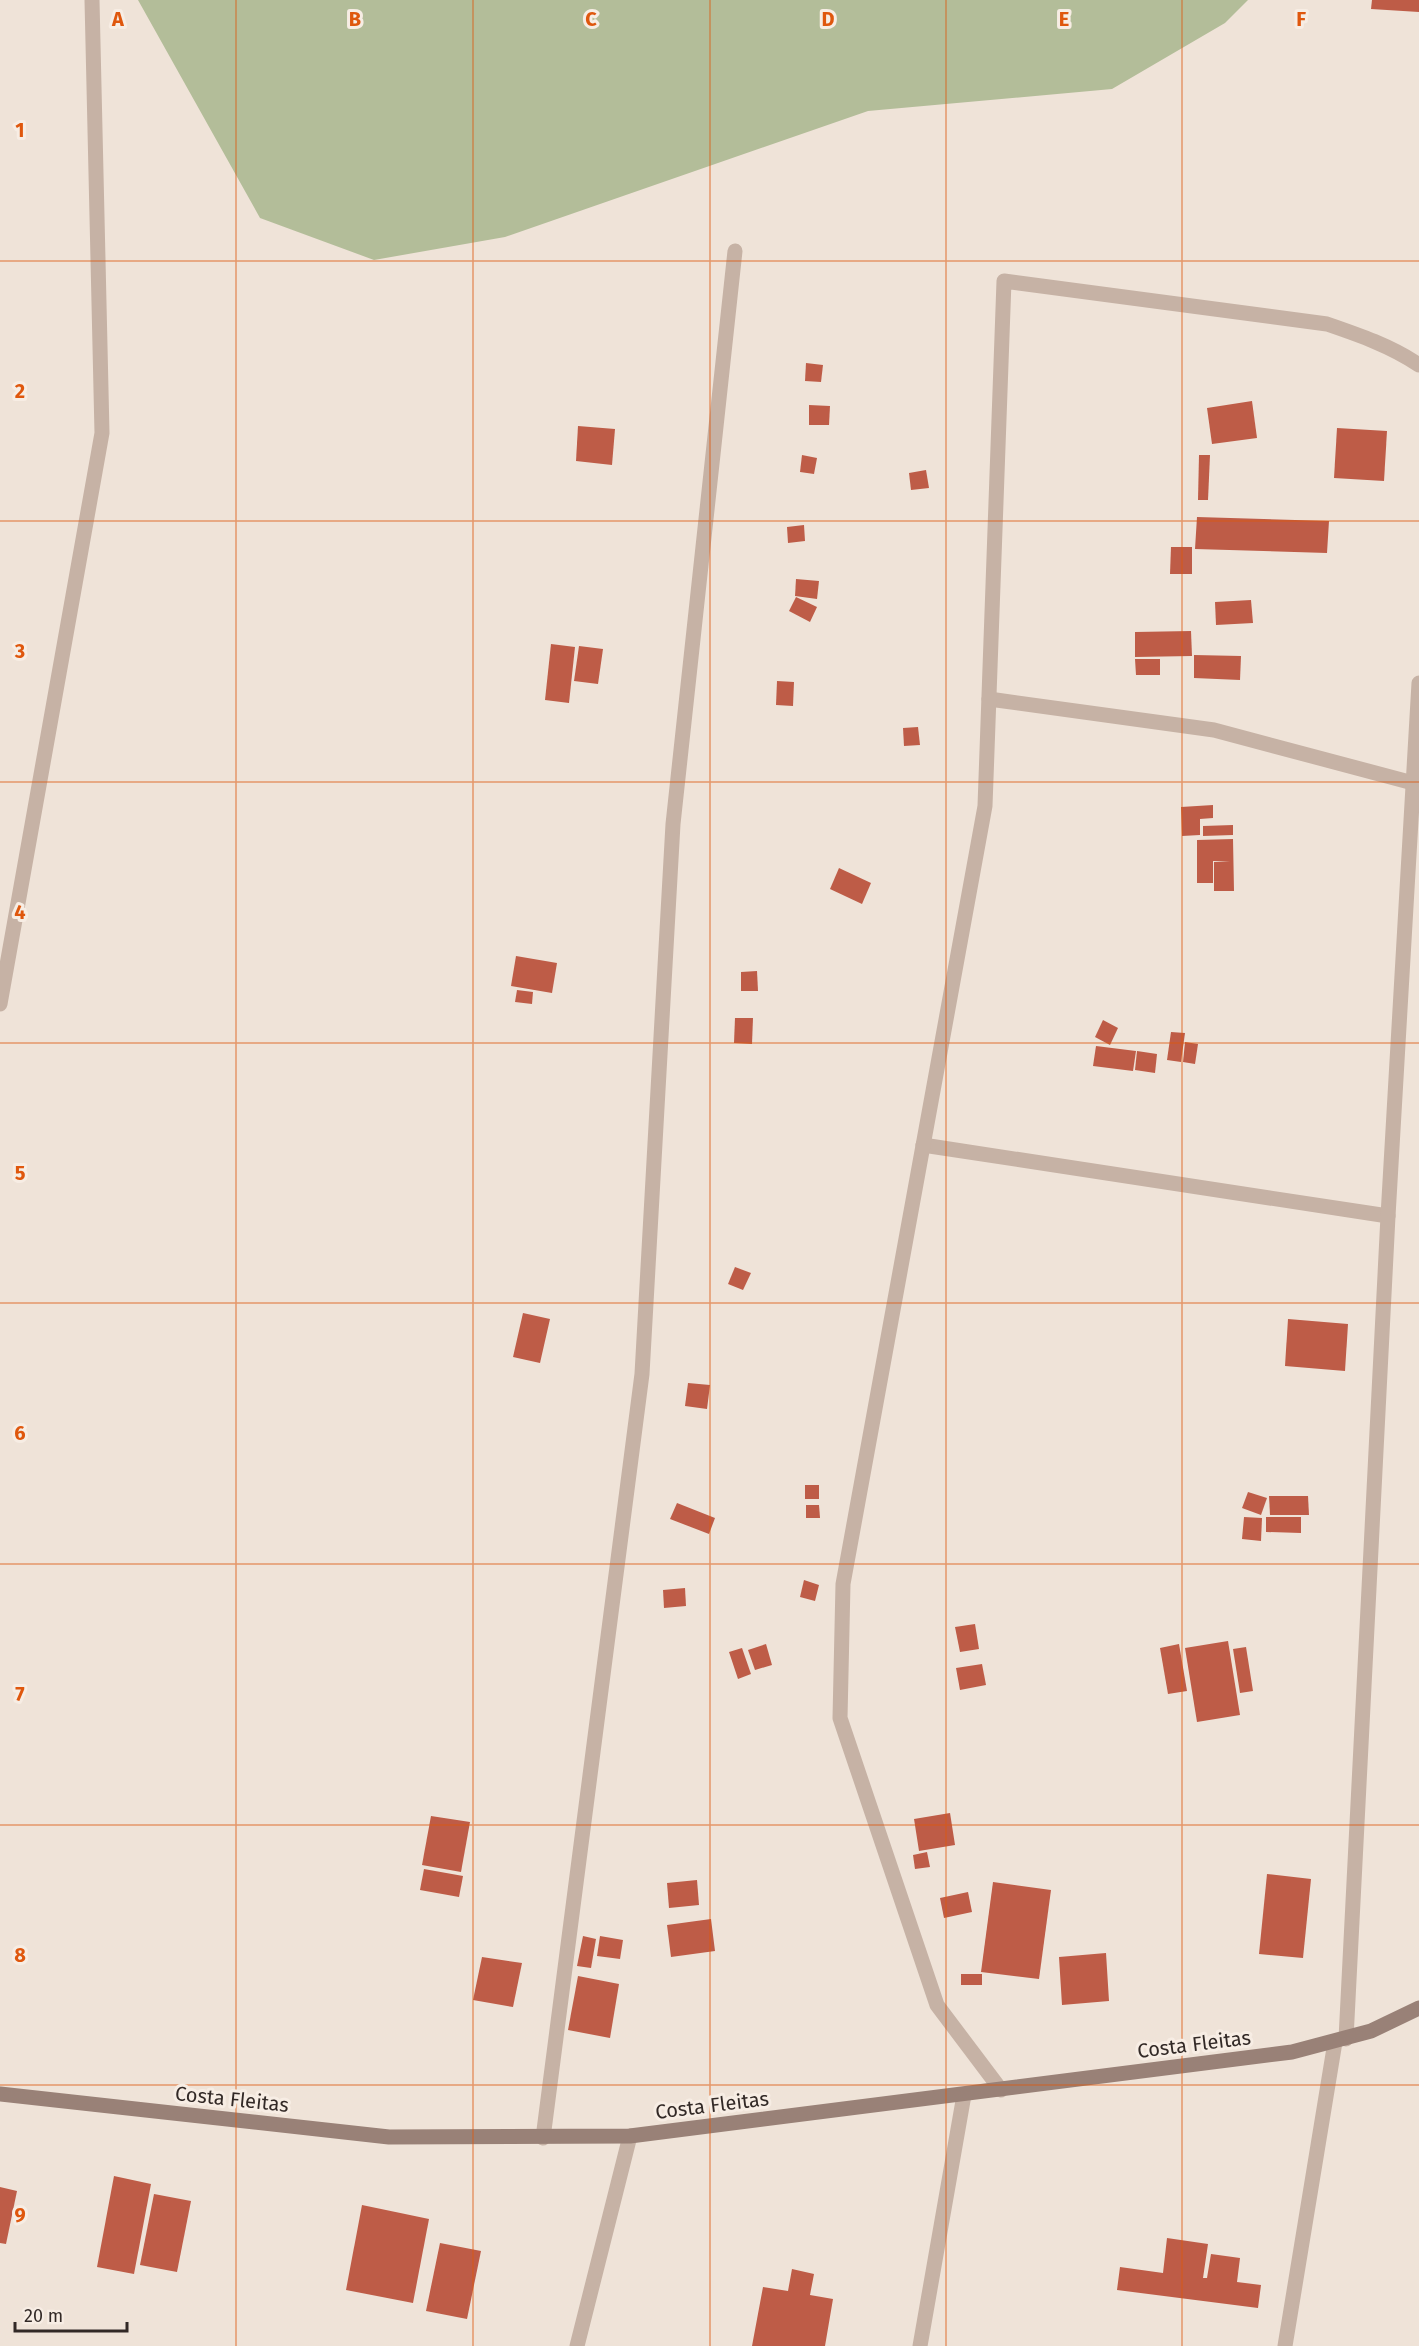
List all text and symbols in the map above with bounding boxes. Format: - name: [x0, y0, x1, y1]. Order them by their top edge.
- text: A: [111, 7, 125, 31]
- text: B: [349, 7, 361, 31]
- text: C: [585, 7, 597, 31]
- text: D: [821, 7, 835, 31]
- text: E: [1059, 7, 1069, 31]
- text: F: [1296, 7, 1306, 31]
- text: 1: [15, 118, 25, 142]
- text: 2: [15, 379, 25, 403]
- text: 3: [14, 639, 25, 663]
- text: 4: [14, 900, 26, 924]
- text: 5: [15, 1161, 26, 1185]
- text: 6: [14, 1421, 26, 1445]
- text: 7: [15, 1682, 25, 1706]
- text: 8: [14, 1943, 26, 1967]
- street label: Costa Fleitas: [1136, 2025, 1252, 2063]
- street label: Costa Fleitas: [174, 2081, 290, 2117]
- street label: Costa Fleitas: [654, 2086, 770, 2124]
- text: 9: [14, 2203, 26, 2227]
- scale bar: [15, 2295, 128, 2333]
- text: 20 m: [24, 2305, 63, 2327]

